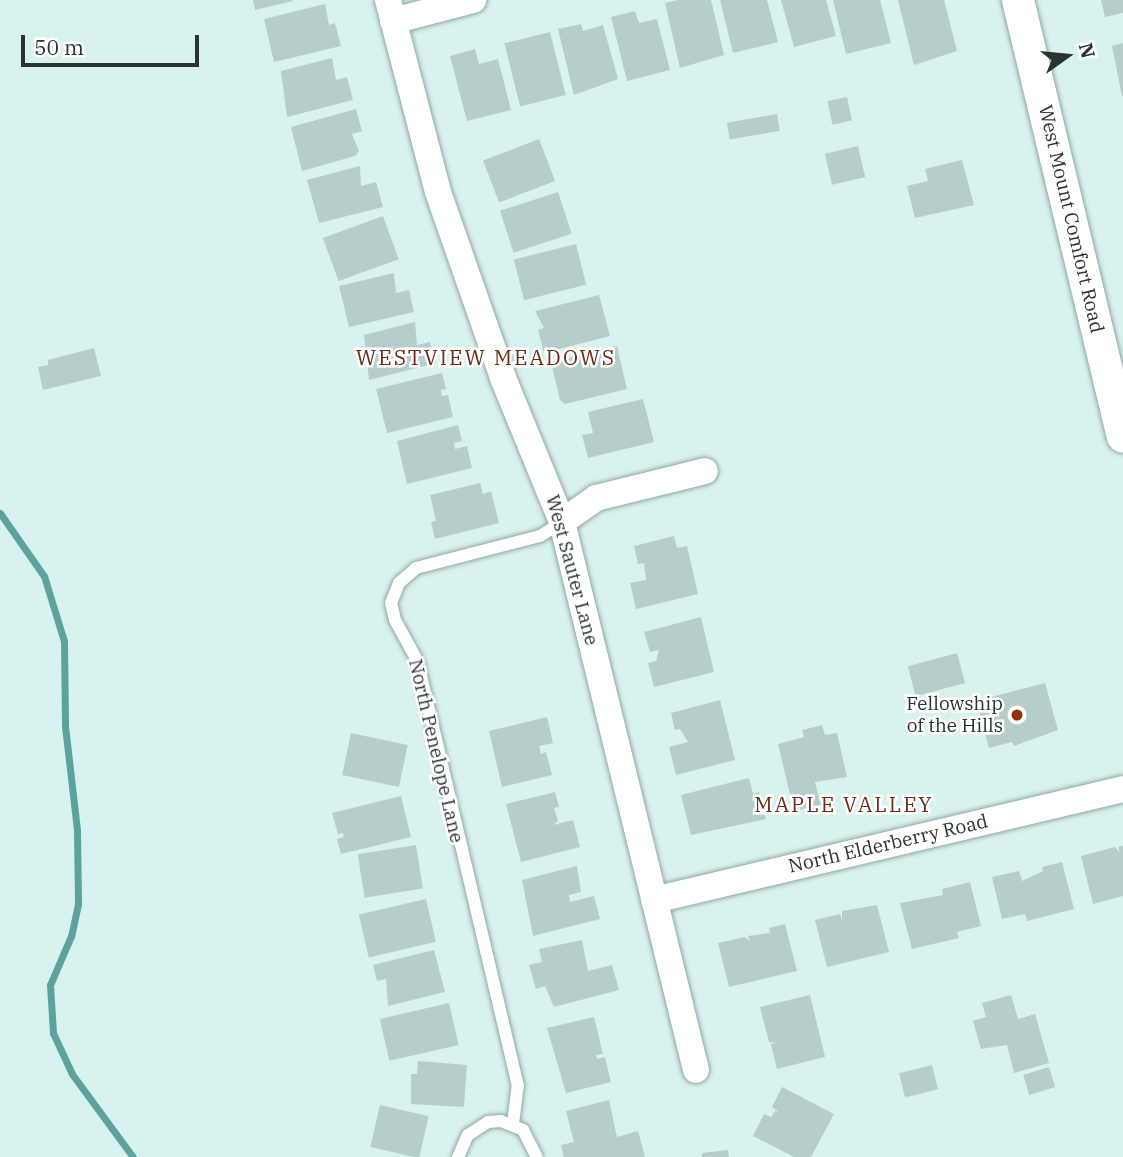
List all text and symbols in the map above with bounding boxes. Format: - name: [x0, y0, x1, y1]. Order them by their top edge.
- scale bar: [24, 21, 203, 65]
- north arrow: [1032, 21, 1102, 91]
- text: 50 m: [34, 33, 84, 61]
- text: N: [1074, 40, 1101, 61]
- street label: West Mount Comfort Road: [1034, 103, 1108, 335]
- district label: WESTVIEW MEADOWS: [358, 344, 614, 370]
- street label: West Sauter Lane: [541, 492, 603, 648]
- street label: North Penelope Lane: [404, 657, 468, 845]
- place label: Fellowship of the Hills: [906, 693, 1003, 737]
- marker: Fellowship of the Hills: [1009, 707, 1025, 723]
- district label: MAPLE VALLEY: [756, 791, 932, 817]
- street label: North Elderberry Road: [786, 810, 990, 878]

